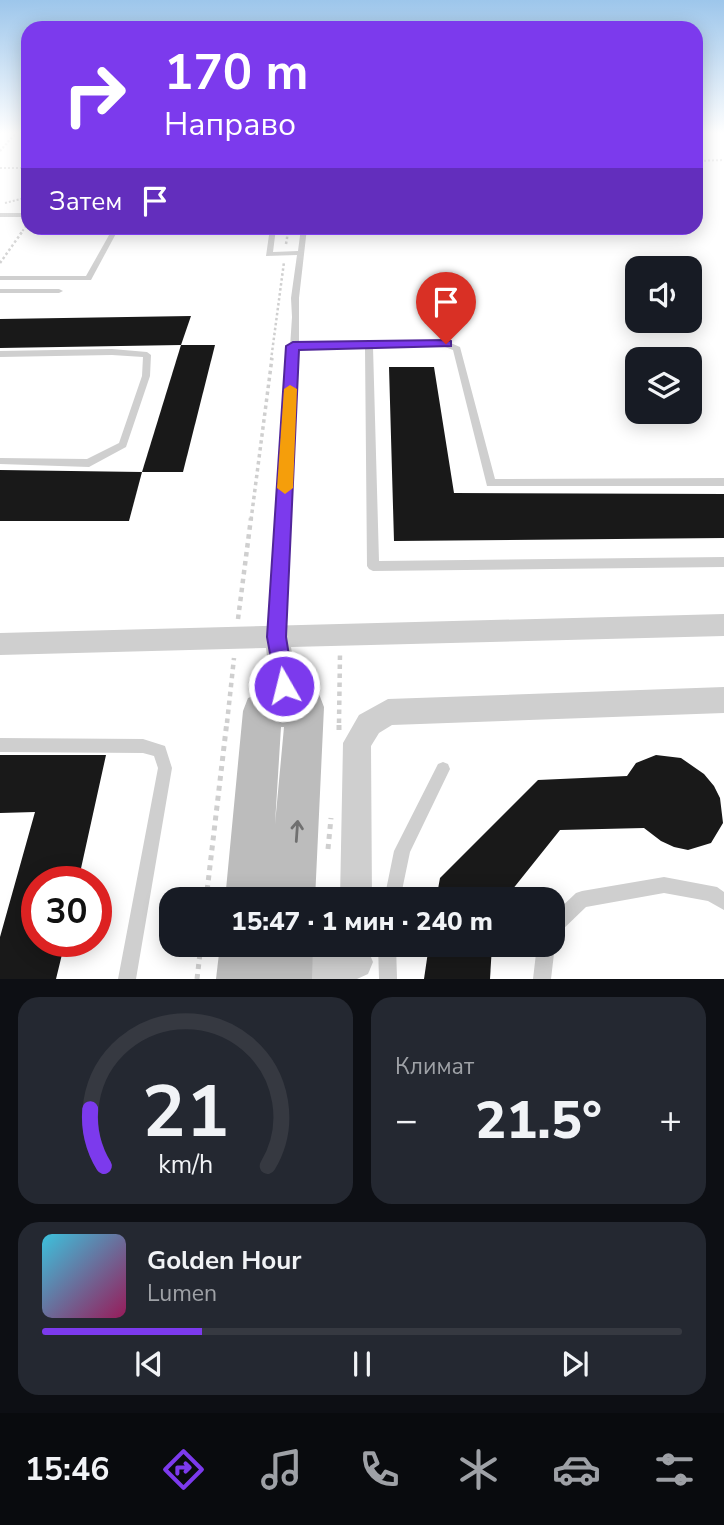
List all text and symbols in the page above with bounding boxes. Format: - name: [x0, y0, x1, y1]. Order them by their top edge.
- text: 170 m: [164, 39, 308, 106]
- icon: right: [49, 49, 140, 140]
- text: Направо: [164, 103, 296, 146]
- icon: arrive: [136, 182, 174, 220]
- text: Затем: [49, 184, 122, 219]
- map controls: [625, 256, 702, 424]
- button: sound: [625, 256, 702, 333]
- pin: [416, 272, 476, 344]
- icon: arrive: [427, 283, 465, 321]
- button: layers: [625, 347, 702, 424]
- position arrow: [247, 649, 321, 723]
- one-way arrow: [291, 821, 304, 843]
- speed limit sign: 30: [21, 866, 112, 957]
- text: 15:47 · 1 мин · 240 m: [231, 904, 493, 939]
- text: Климат: [395, 1051, 474, 1082]
- text: 21: [142, 1063, 229, 1163]
- text: 21.5°: [475, 1085, 602, 1156]
- text: −: [395, 1095, 418, 1146]
- text: +: [659, 1095, 682, 1146]
- text: km/h: [158, 1148, 213, 1182]
- text: Golden Hour: [147, 1243, 302, 1278]
- text: Lumen: [147, 1278, 217, 1309]
- icon: previous: [130, 1345, 168, 1383]
- icon: pause: [343, 1345, 381, 1383]
- icon: next: [556, 1345, 594, 1383]
- icon: directions: [159, 1445, 208, 1494]
- icon: music: [257, 1445, 306, 1494]
- icon: phone: [355, 1445, 404, 1494]
- icon: climate: [454, 1445, 503, 1494]
- icon: car: [552, 1445, 601, 1494]
- icon: filters: [650, 1445, 699, 1494]
- text: 15:46: [25, 1448, 109, 1491]

